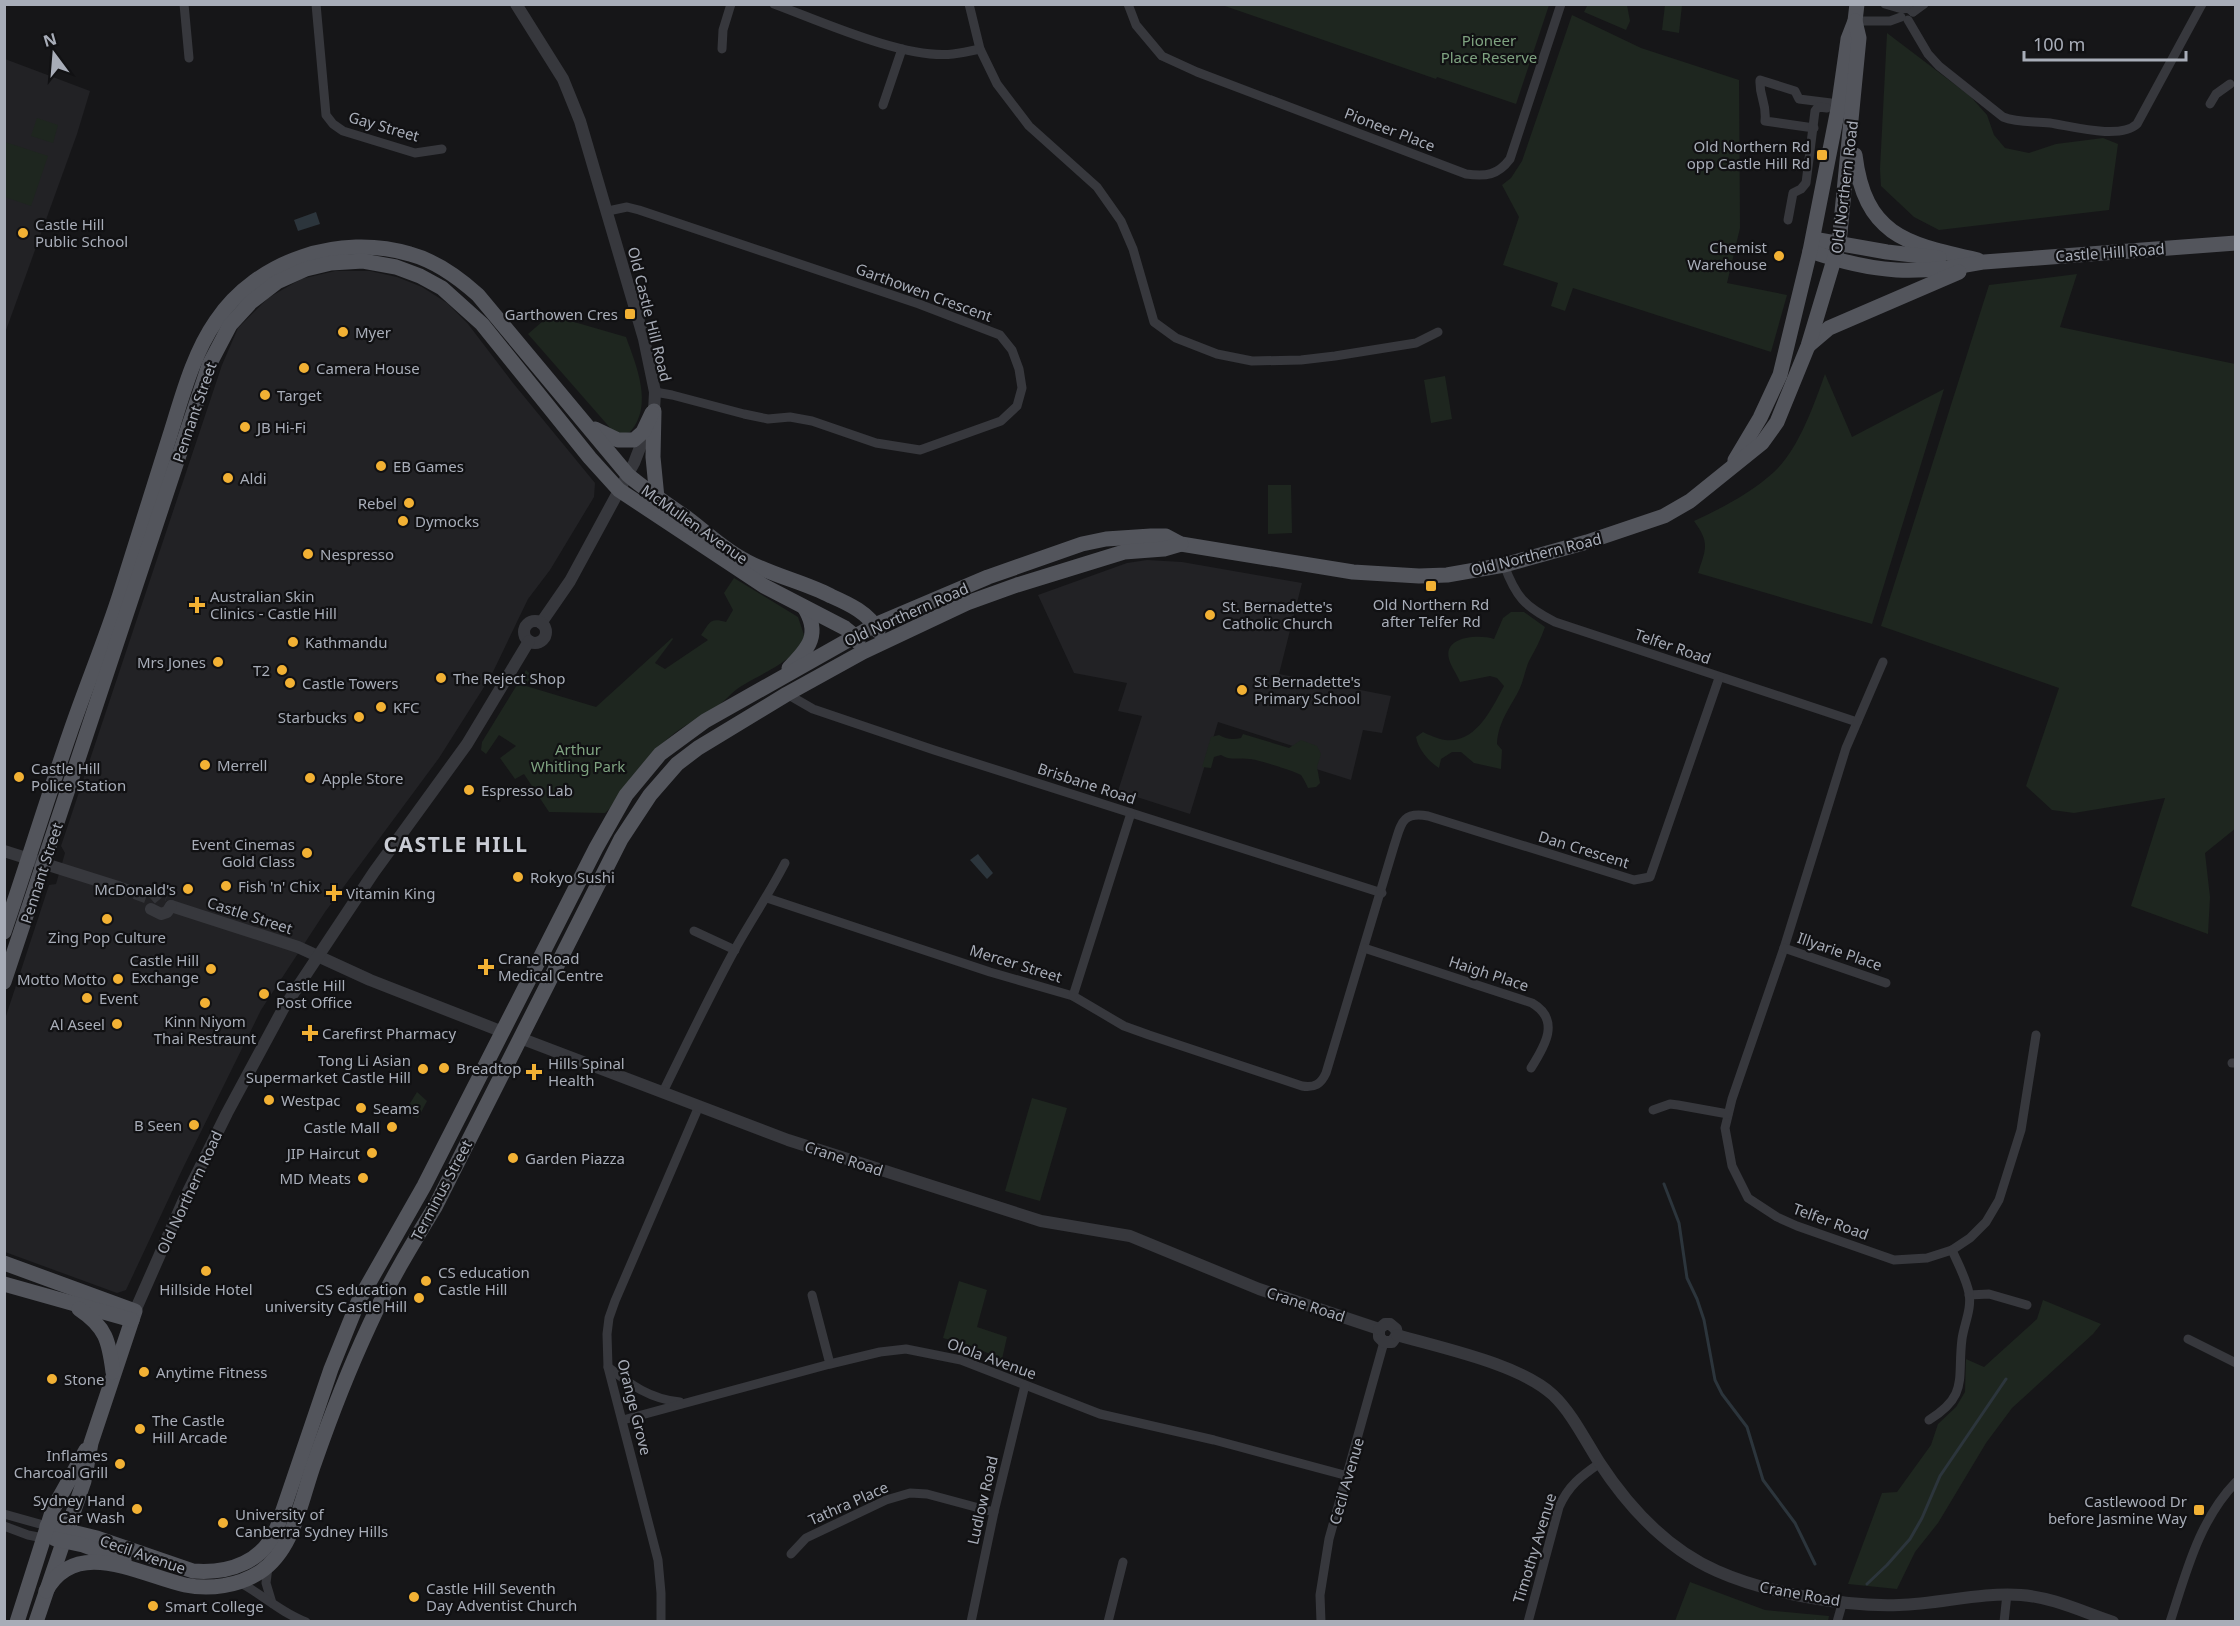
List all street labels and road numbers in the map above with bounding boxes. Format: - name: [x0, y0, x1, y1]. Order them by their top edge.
- street label: Pioneer Place: [1342, 103, 1438, 155]
- street label: Gay Street: [346, 106, 422, 146]
- street label: Old Northern Road: [1826, 119, 1862, 255]
- street label: Castle Hill Road: [2055, 238, 2165, 266]
- street label: Old Castle Hill Road: [624, 245, 676, 383]
- street label: Garthowen Crescent: [853, 258, 996, 326]
- street label: Pennant Street: [167, 359, 221, 465]
- street label: McMullen Avenue: [638, 480, 752, 568]
- street label: Old Northern Road: [1469, 528, 1603, 580]
- street label: Old Northern Road: [841, 578, 971, 650]
- street label: Telfer Road: [1632, 624, 1714, 668]
- street label: Brisbane Road: [1035, 758, 1139, 808]
- street label: Pennant Street: [15, 819, 67, 926]
- street label: Dan Crescent: [1536, 826, 1632, 872]
- street label: Castle Street: [205, 892, 296, 938]
- street label: Illyarie Place: [1795, 927, 1885, 975]
- street label: Mercer Street: [967, 939, 1065, 987]
- street label: Haigh Place: [1447, 951, 1531, 995]
- street label: Old Northern Road: [152, 1127, 226, 1257]
- street label: Terminus Street: [406, 1136, 476, 1244]
- street label: Crane Road: [802, 1136, 886, 1180]
- street label: Telfer Road: [1790, 1198, 1872, 1244]
- street label: Crane Road: [1264, 1282, 1348, 1326]
- street label: Olola Avenue: [945, 1333, 1039, 1383]
- street label: Orange Grove: [613, 1357, 657, 1457]
- street label: Cecil Avenue: [1324, 1435, 1368, 1527]
- street label: Ludlow Road: [962, 1454, 1002, 1546]
- street label: Tathra Place: [805, 1476, 891, 1530]
- street label: Timothy Avenue: [1508, 1490, 1560, 1606]
- street label: Cecil Avenue: [97, 1530, 189, 1578]
- street label: Crane Road: [1758, 1576, 1842, 1610]

